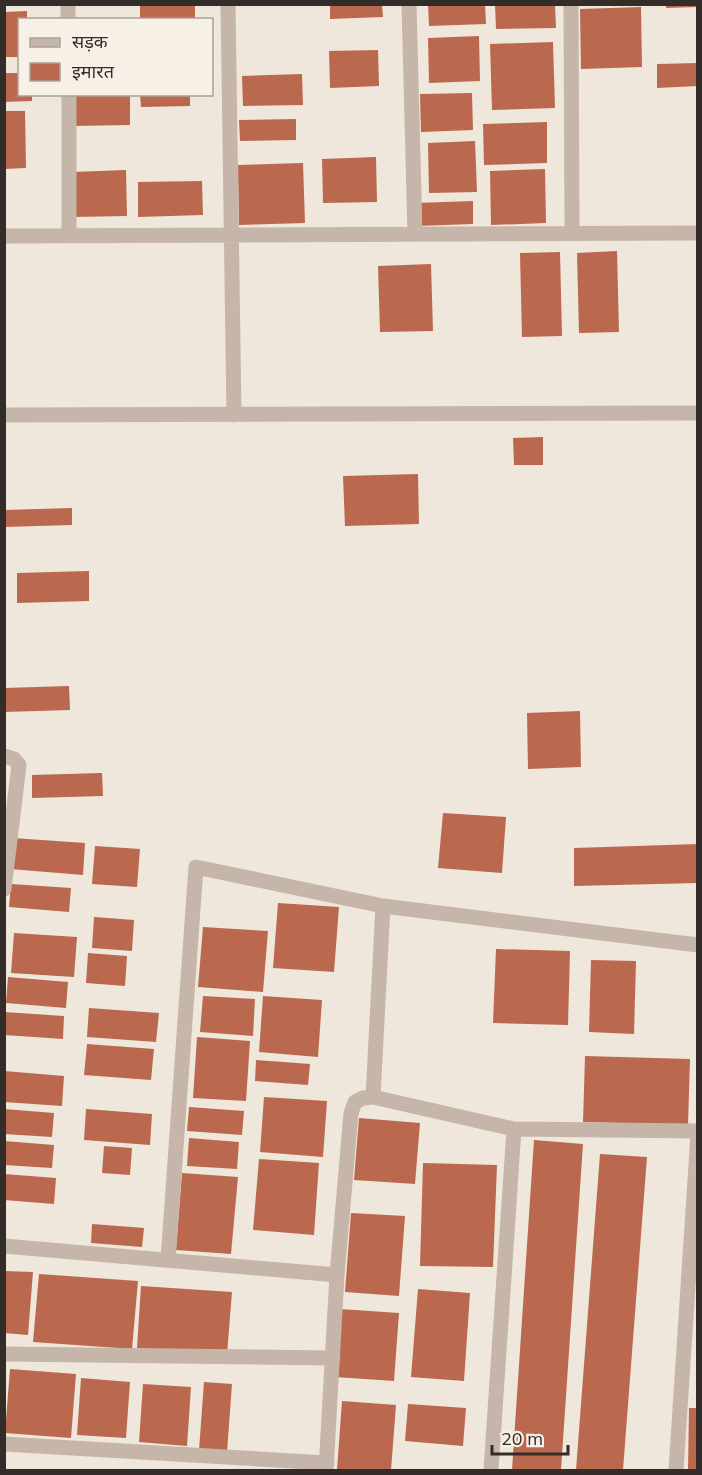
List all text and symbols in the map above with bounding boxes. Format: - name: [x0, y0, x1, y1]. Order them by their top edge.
- legend: [18, 18, 213, 96]
- text: सड़क: [72, 30, 109, 53]
- text: इमारत: [72, 60, 115, 83]
- scale bar: [492, 1418, 568, 1456]
- text: 20 m: [501, 1427, 543, 1450]

